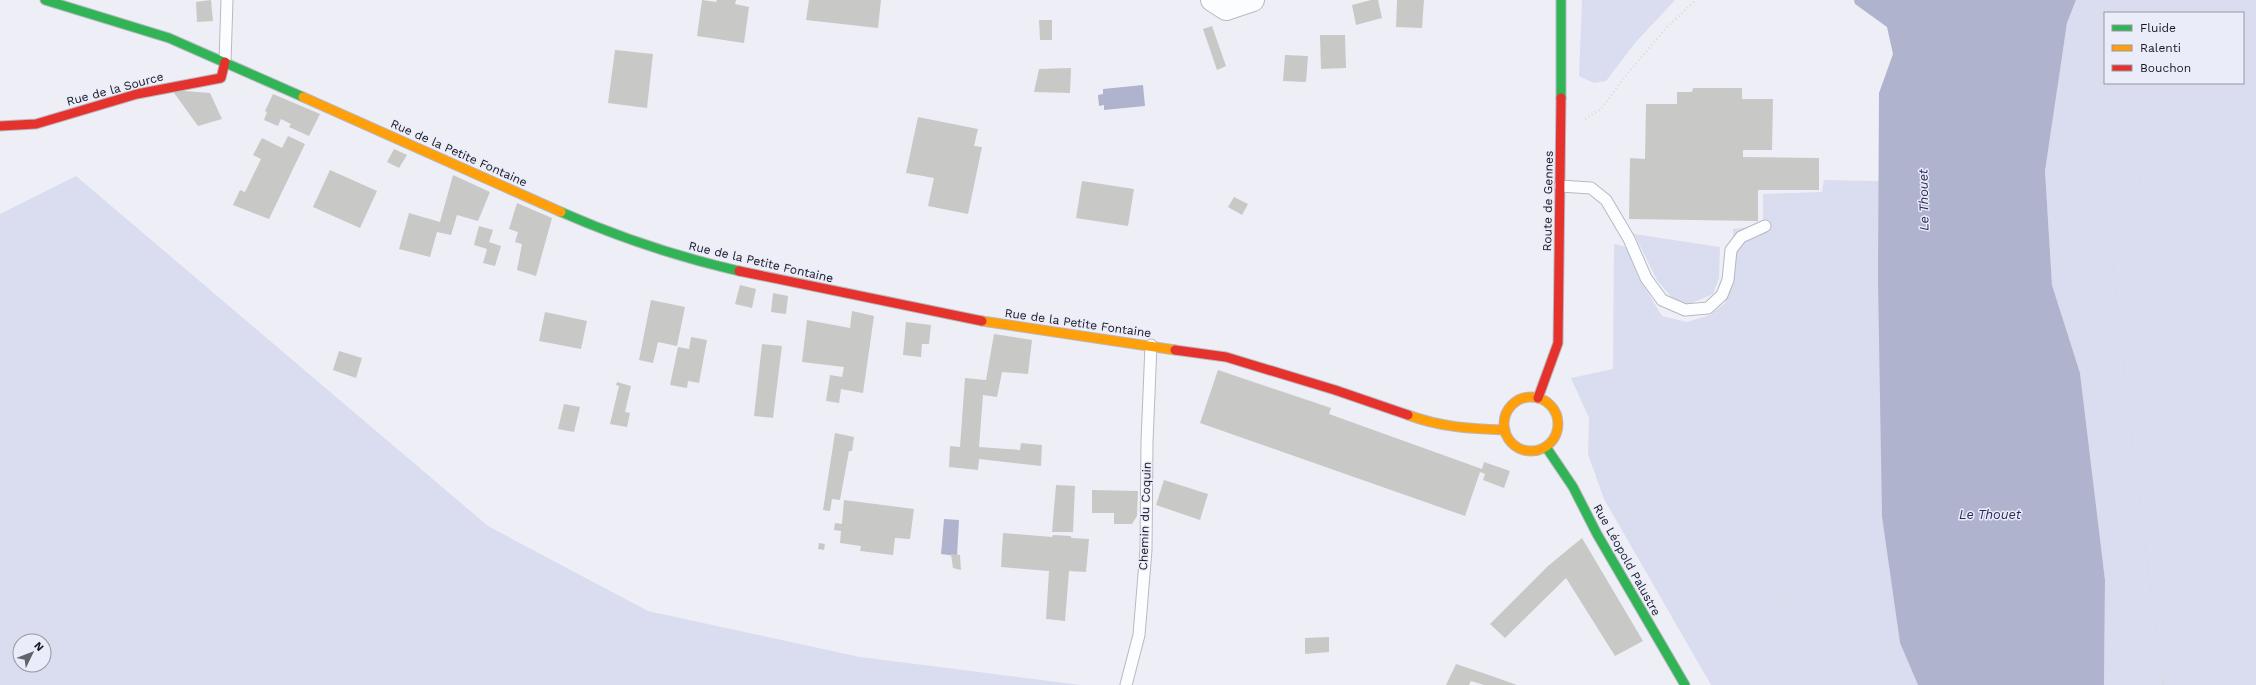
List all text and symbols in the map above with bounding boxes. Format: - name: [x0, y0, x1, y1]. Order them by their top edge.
- legend: [2104, 12, 2244, 84]
- text: Fluide: [2140, 21, 2176, 35]
- text: Ralenti: [2140, 41, 2181, 55]
- text: Bouchon: [2140, 61, 2191, 75]
- street label: Rue de la Source: [65, 69, 165, 109]
- street label: Rue de la Petite Fontaine: [389, 117, 529, 189]
- street label: Route de Gennes: [1540, 151, 1556, 251]
- water label: Le Thouet: [1915, 168, 1932, 231]
- street label: Rue de la Petite Fontaine: [687, 239, 835, 285]
- street label: Rue de la Petite Fontaine: [1004, 306, 1152, 340]
- street label: Chemin du Coquin: [1136, 461, 1154, 571]
- street label: Rue Léopold Palustre: [1590, 502, 1664, 618]
- water label: Le Thouet: [1959, 507, 2022, 522]
- north arrow: [12, 633, 52, 673]
- text: N: [31, 639, 46, 654]

